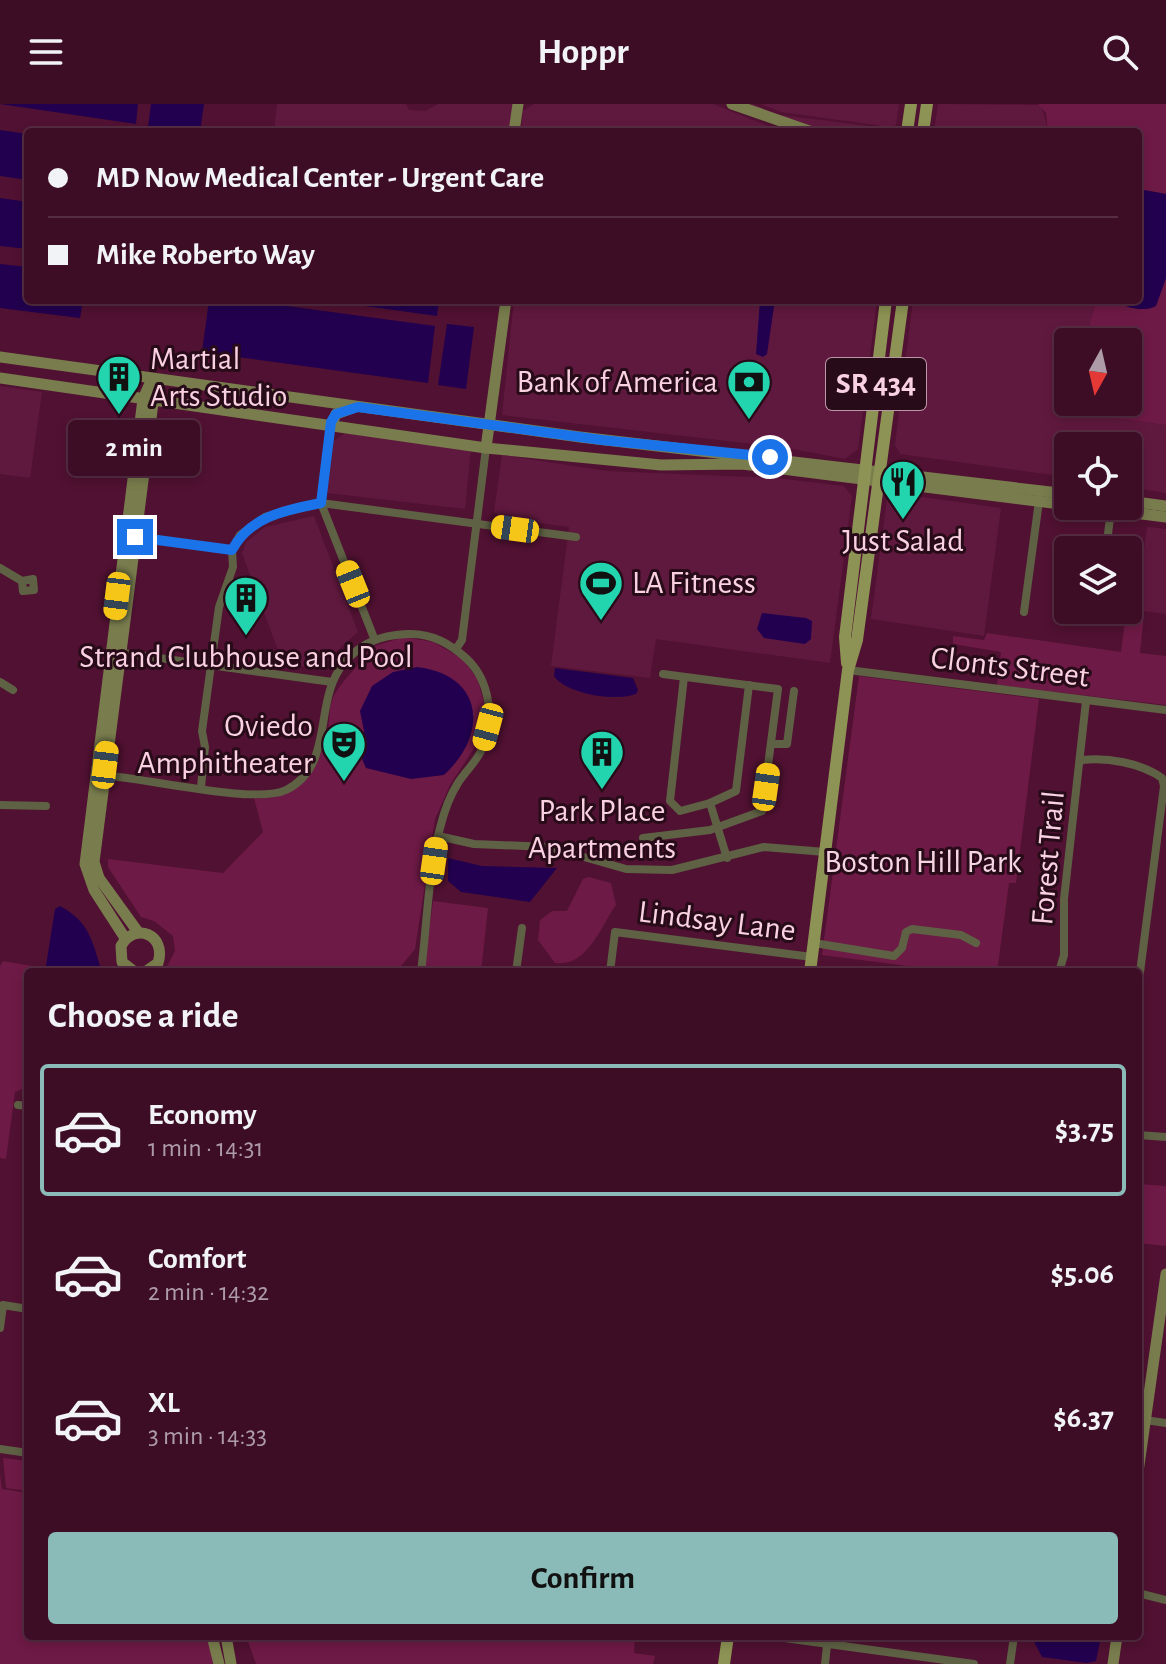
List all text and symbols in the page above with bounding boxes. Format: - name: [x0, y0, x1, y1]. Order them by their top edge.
- icon: menu: [24, 30, 68, 74]
- icon: search: [1098, 30, 1142, 74]
- text: Hoppr: [537, 34, 629, 70]
- text: MD Now Medical Center - Urgent Care: [96, 163, 544, 193]
- text: Mike Roberto Way: [96, 240, 315, 270]
- north arrow: [1054, 328, 1142, 416]
- map controls: [1054, 328, 1142, 624]
- place label: Martial Arts Studio: [150, 343, 287, 412]
- building icon: Martial Arts Studio: [95, 353, 143, 416]
- bank icon: Bank of America: [725, 358, 773, 421]
- road number: SR 434: [826, 358, 926, 410]
- place label: Bank of America: [517, 366, 718, 398]
- callout: 2 min: [69, 421, 201, 477]
- button: locate: [1054, 432, 1142, 520]
- text: 2 min: [105, 435, 163, 461]
- route start: [752, 439, 788, 475]
- restaurant icon: Just Salad: [879, 458, 927, 521]
- car: [490, 514, 540, 544]
- route end: [117, 519, 153, 555]
- place label: Just Salad: [842, 525, 964, 557]
- button: layers: [1054, 536, 1142, 624]
- car: [333, 557, 373, 611]
- sports icon: LA Fitness: [577, 559, 625, 622]
- place label: LA Fitness: [632, 567, 756, 599]
- car: [102, 571, 132, 621]
- building icon: Strand Clubhouse and Pool: [222, 574, 270, 637]
- place label: Strand Clubhouse and Pool: [79, 641, 413, 673]
- street label: Clonts Street: [929, 641, 1091, 693]
- car: [470, 701, 506, 753]
- place label: Oviedo Amphitheater: [137, 710, 314, 779]
- theatre icon: Oviedo Amphitheater: [320, 720, 368, 783]
- building icon: Park Place Apartments: [578, 728, 626, 791]
- car: [90, 740, 120, 790]
- car: [751, 762, 781, 812]
- street label: Forest Trail: [1026, 790, 1070, 926]
- place label: Park Place Apartments: [528, 795, 676, 864]
- car: [419, 836, 449, 886]
- park label: Boston Hill Park: [824, 846, 1022, 878]
- street label: Lindsay Lane: [636, 895, 798, 947]
- text: Choose a ride: [48, 998, 238, 1034]
- icon: car: [52, 1094, 124, 1166]
- text: Economy: [148, 1100, 257, 1130]
- text: $3.75: [1055, 1115, 1114, 1145]
- text: 1 min · 14:31: [148, 1135, 263, 1161]
- icon: car: [52, 1238, 124, 1310]
- text: Comfort: [148, 1244, 247, 1274]
- text: $5.06: [1051, 1259, 1114, 1289]
- text: 2 min · 14:32: [148, 1279, 269, 1305]
- icon: car: [52, 1382, 124, 1454]
- text: XL: [148, 1388, 180, 1418]
- text: $6.37: [1053, 1403, 1114, 1433]
- text: 3 min · 14:33: [148, 1423, 267, 1449]
- button: Confirm: [48, 1532, 1118, 1624]

